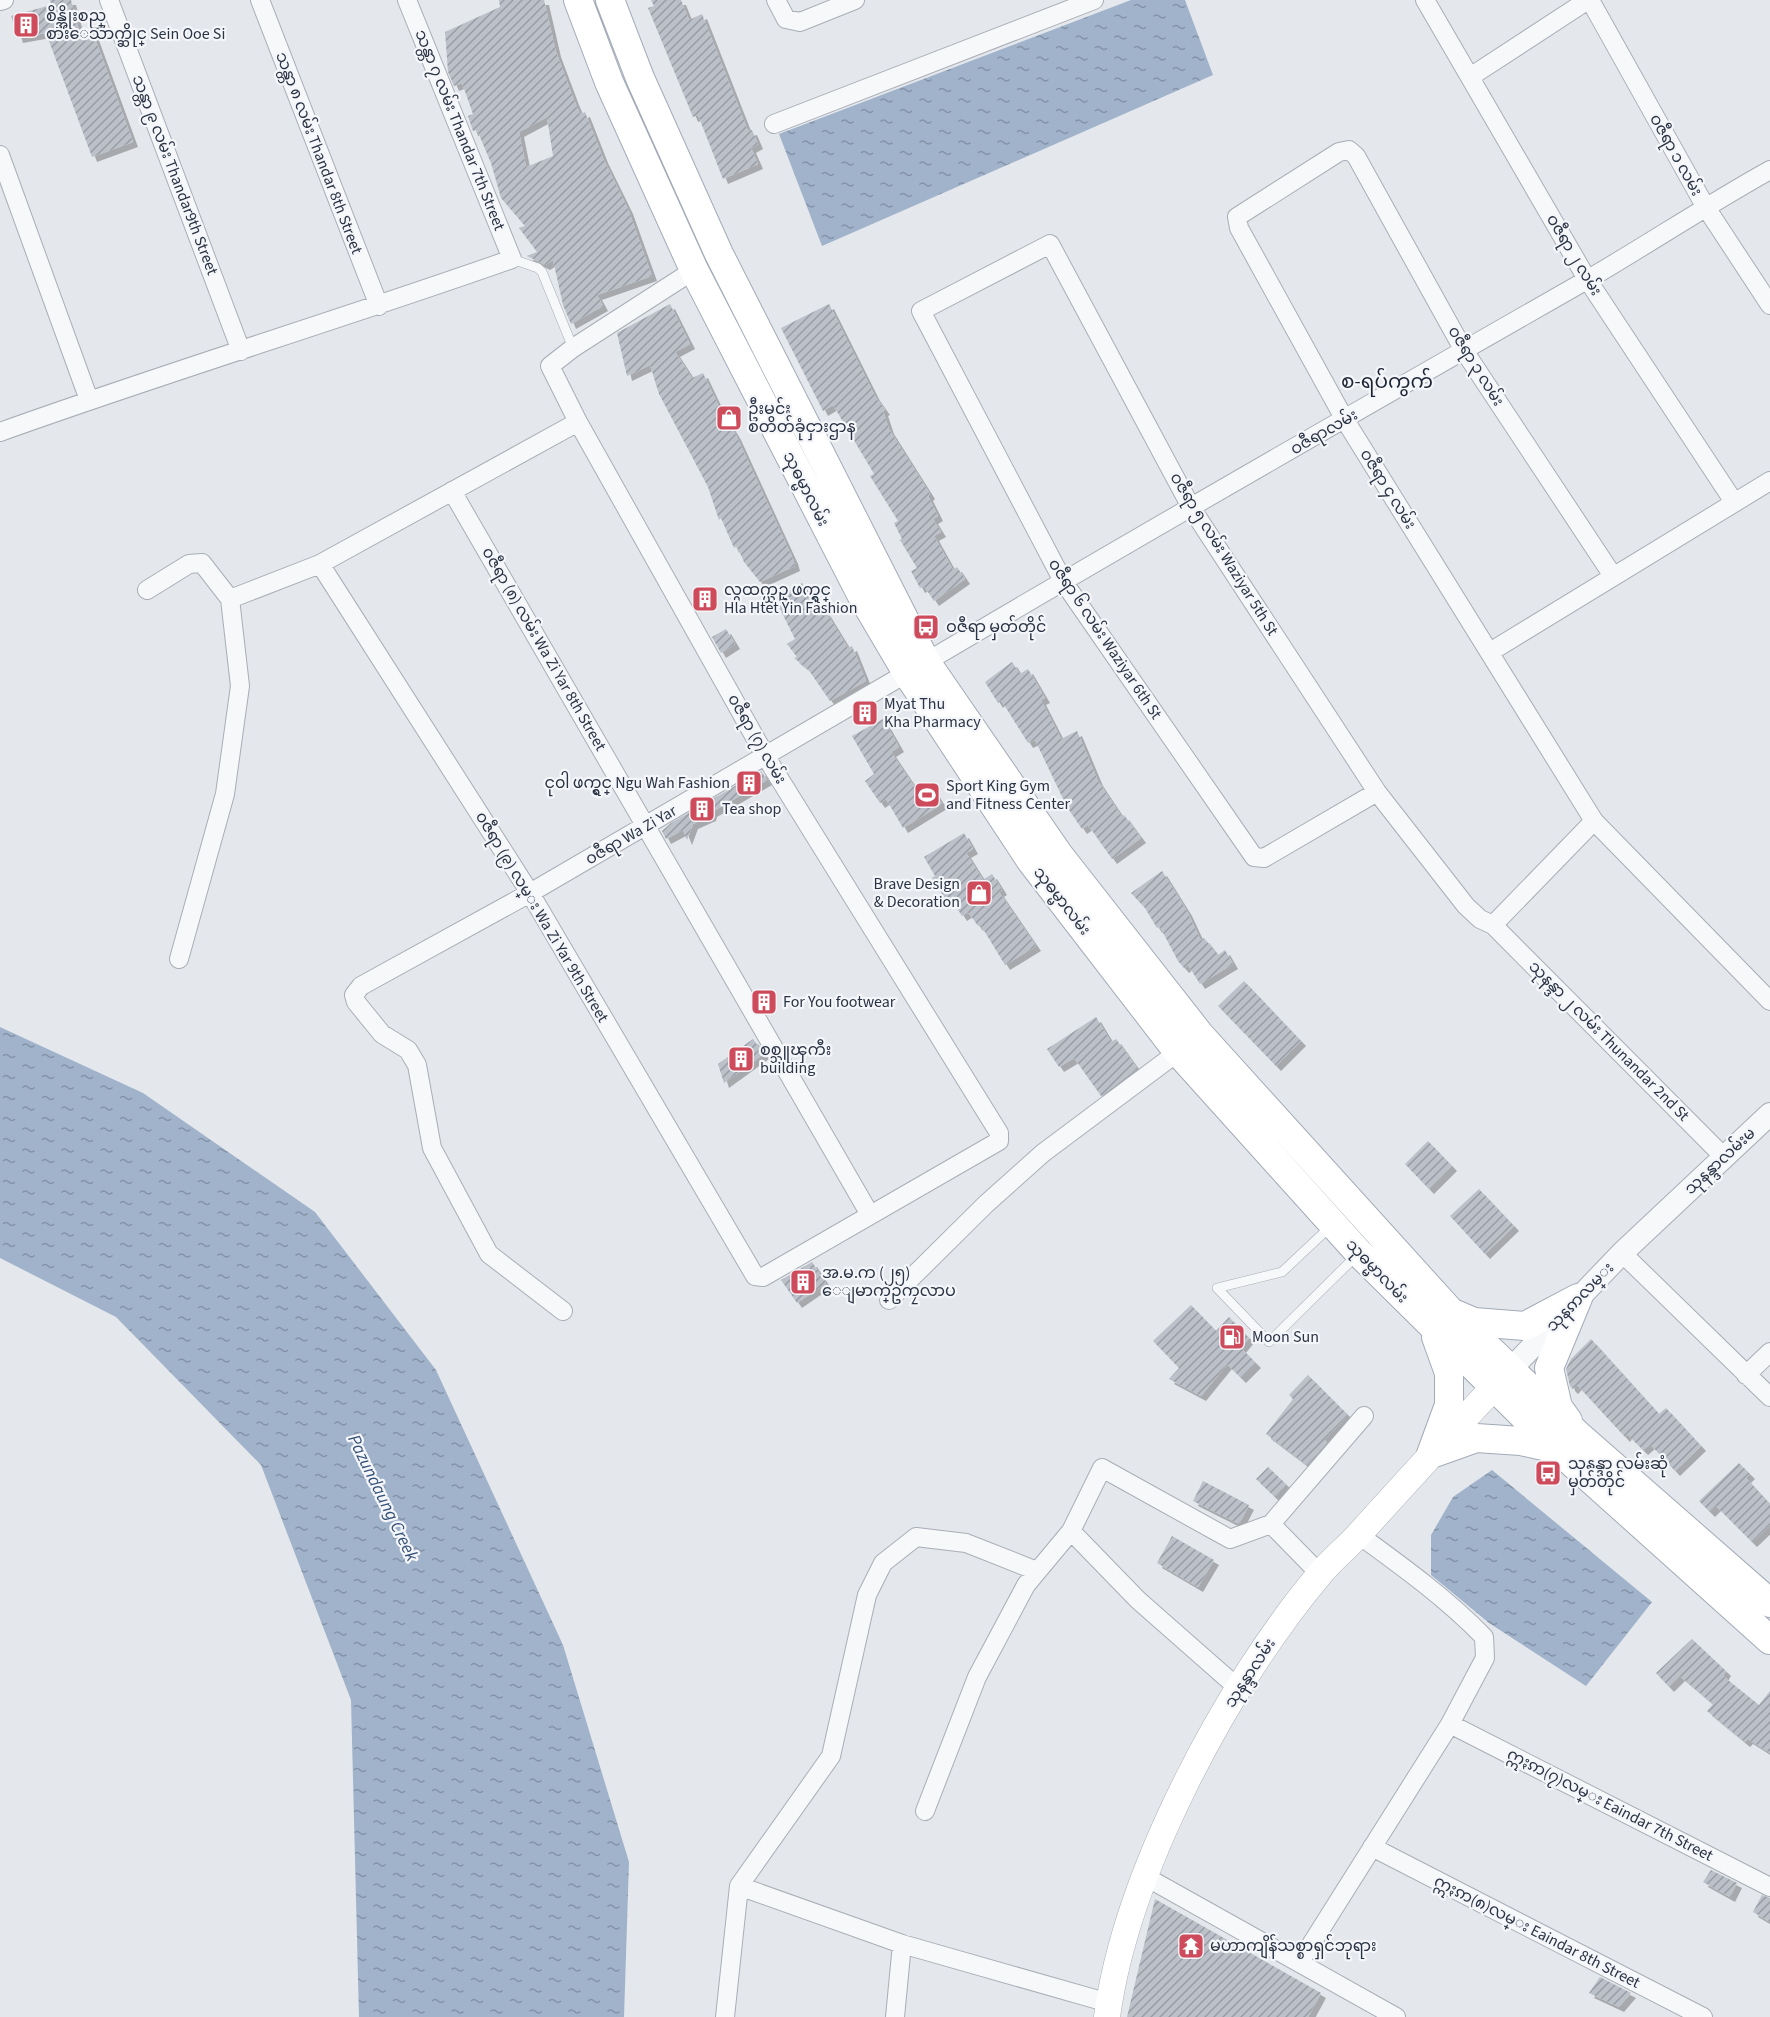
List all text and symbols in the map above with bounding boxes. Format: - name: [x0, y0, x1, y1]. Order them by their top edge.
- place label: စိန္အိုးစည္ စားေသာက္ဆိုင္ Sein Ooe Si: [46, 5, 225, 47]
- building icon: စိန္အိုးစည္ စားေသာက္ဆိုင္ Sein Ooe Si: [11, 10, 41, 40]
- street label: သန္တာ ၇ လမ်း Thandar 7th Street: [408, 26, 512, 235]
- street label: သန္တာ ၈ လမ်း Thandar 8th Street: [268, 48, 369, 259]
- street label: သန္တာ ၉ လမ်း Thandar9th Street: [125, 71, 225, 280]
- street label: ဝဇီရာ ၁ လမ်း: [1643, 109, 1709, 201]
- street label: ဝဇီရာ ၂ လမ်း: [1539, 210, 1608, 301]
- street label: ဝဇီရာ ၃ လမ်း: [1441, 321, 1510, 411]
- district label: စ-ရပ်ကွက်: [1341, 367, 1433, 397]
- place label: ဦးမင်း စတိတ်ခုံငှားဌာန: [748, 397, 856, 441]
- shop icon: ဦးမင်း စတိတ်ခုံငှားဌာန: [714, 403, 744, 433]
- street label: ဝဇီရာလမ်း: [1286, 403, 1363, 462]
- street label: ဝဇီရာ ၄ လမ်း: [1353, 444, 1422, 534]
- street label: သုဓမ္မာလမ်း: [775, 447, 835, 532]
- street label: ဝဇီရာ ၅ လမ်း Waziyar 5th St: [1163, 468, 1284, 641]
- street label: ၀ဇီရာ (၈) လမ်း Wa Zi Yar 8th Street: [475, 543, 613, 756]
- street label: ဝဇီရာ ၆ လမ်း Waziyar 6th St: [1041, 554, 1168, 725]
- place label: လွထက္ယဥ္ ဖက္ရွင္ Hla Htet Yin Fashion: [724, 579, 857, 619]
- building icon: လွထက္ယဥ္ ဖက္ရွင္ Hla Htet Yin Fashion: [690, 584, 720, 614]
- bus stop icon: ဝဇီရာ မှတ်တိုင်: [911, 612, 941, 642]
- place label: ဝဇီရာ မှတ်တိုင်: [946, 615, 1046, 641]
- street label: ၀ဇီရာ (၇) လမ်း: [721, 689, 793, 789]
- place label: Myat Thu Kha Pharmacy: [884, 693, 981, 733]
- building icon: Myat Thu Kha Pharmacy: [850, 698, 880, 728]
- building icon: ငု၀ါ ဖက္ရွင္ Ngu Wah Fashion: [734, 768, 764, 798]
- place label: ငု၀ါ ဖက္ရွင္ Ngu Wah Fashion: [545, 771, 730, 797]
- place label: Sport King Gym and Fitness Center: [946, 775, 1070, 815]
- sports icon: Sport King Gym and Fitness Center: [912, 780, 942, 810]
- building icon: Tea shop: [687, 794, 717, 824]
- place label: Tea shop: [722, 798, 782, 820]
- street label: ၀ဇီရာ Wa Zi Yar: [581, 800, 682, 872]
- street label: ၀ဇီရာ (၉) လမ္း Wa Zi Yar 9th Street: [468, 807, 614, 1028]
- street label: သုဓမ္မာလမ်း: [1026, 862, 1096, 942]
- place label: Brave Design & Decoration: [874, 873, 960, 913]
- shop icon: Brave Design & Decoration: [964, 878, 994, 908]
- street label: သုနန္ဒာ ၂ လမ်း Thunandar 2nd St: [1522, 955, 1695, 1129]
- building icon: For You footwear: [749, 987, 779, 1017]
- place label: For You footwear: [783, 991, 896, 1013]
- place label: စစ္သူၾကီး building: [760, 1039, 831, 1079]
- building icon: စစ္သူၾကီး building: [726, 1044, 756, 1074]
- street label: သုနန္ဒာလမ်းမ: [1679, 1122, 1762, 1202]
- street label: သုဓမ္မာလမ်း: [1339, 1233, 1414, 1310]
- street label: သုနၵာလမ္း: [1541, 1257, 1621, 1339]
- place label: အ.မ.က (၂၅) ေျမာက္ဥကၠလာပ: [822, 1262, 956, 1305]
- building icon: အ.မ.က (၂၅) ေျမာက္ဥကၠလာပ: [788, 1267, 818, 1297]
- fuel station icon: Moon Sun: [1217, 1322, 1247, 1352]
- place label: Moon Sun: [1252, 1326, 1319, 1348]
- water label: Pazundaung Creek: [341, 1430, 425, 1566]
- place label: သုနန္ဒာ လမ်းဆုံ မှတ်တိုင်: [1568, 1452, 1668, 1496]
- bus stop icon: သုနန္ဒာ လမ်းဆုံ မှတ်တိုင်: [1533, 1458, 1563, 1488]
- street label: သုနန္ဒာလမ်း: [1218, 1633, 1283, 1714]
- street label: ဣႏၵာ(၇)လမ္း Eaindar 7th Street: [1502, 1743, 1717, 1869]
- street label: ဣႏၵာ(၈)လမ္း Eaindar 8th Street: [1429, 1870, 1644, 1996]
- temple icon: မဟာကျိန်သစ္စာရှင်ဘုရား: [1176, 1931, 1206, 1961]
- place label: မဟာကျိန်သစ္စာရှင်ဘုရား: [1210, 1934, 1376, 1960]

